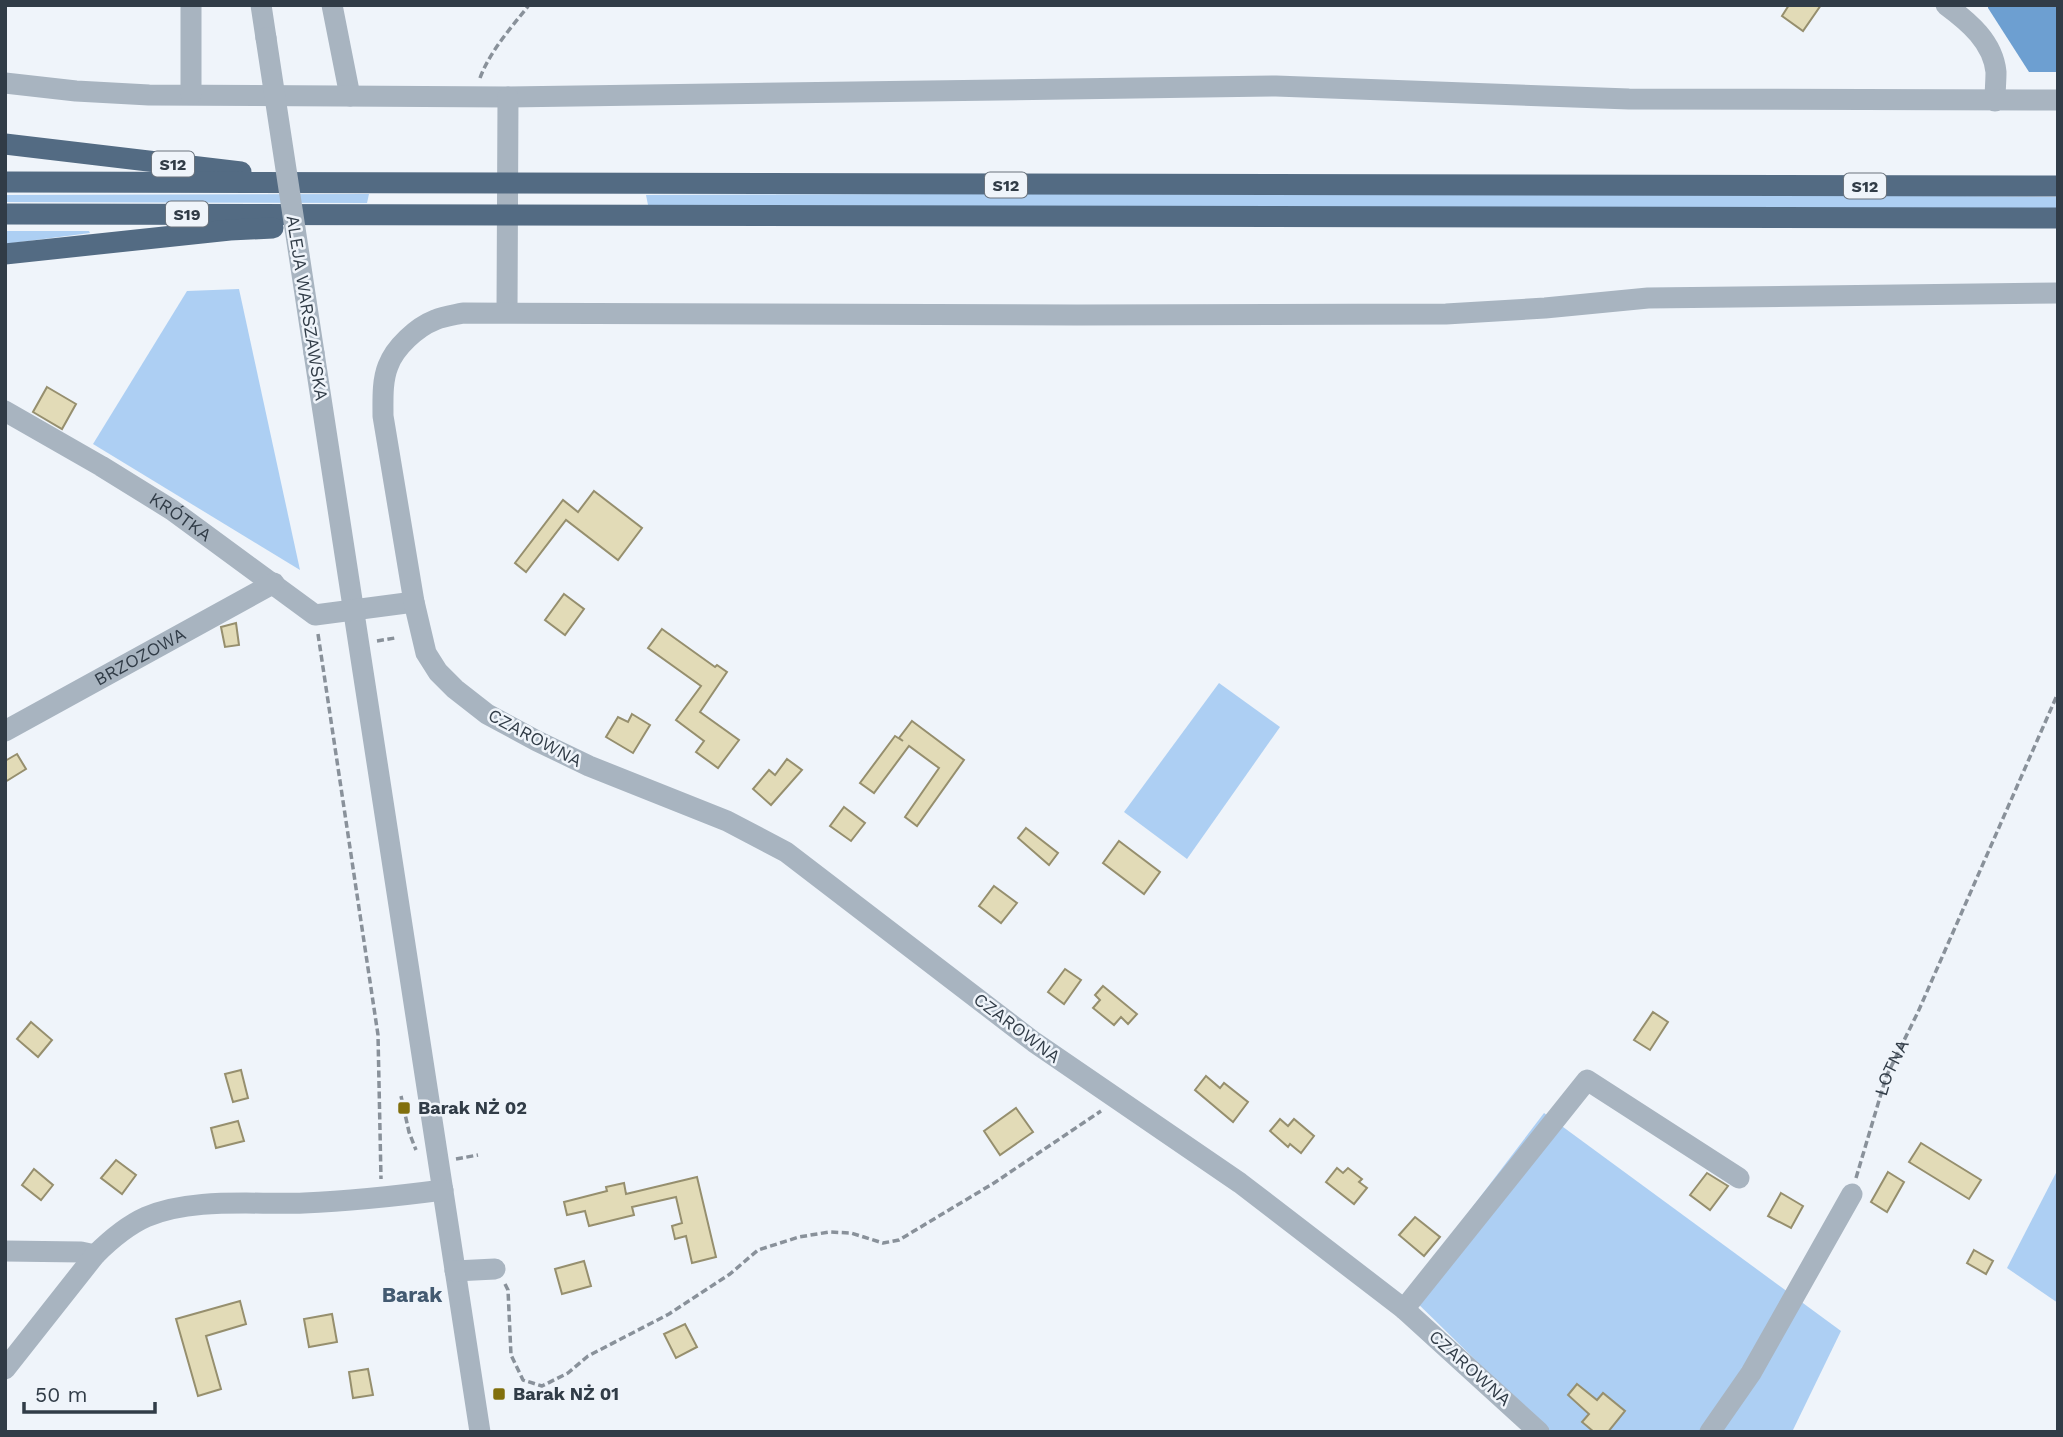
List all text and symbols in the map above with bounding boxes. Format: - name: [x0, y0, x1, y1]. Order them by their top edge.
- road number: S12: [152, 152, 194, 176]
- road number: S12: [985, 172, 1027, 197]
- road number: S12: [1844, 174, 1886, 198]
- road number: S19: [166, 202, 208, 227]
- street label: ALEJA WARSZAWSKA: [282, 214, 333, 402]
- street label: KRÓTKA: [146, 488, 216, 546]
- street label: BRZOZOWA: [90, 623, 189, 690]
- street label: CZAROWNA: [485, 704, 586, 771]
- street label: CZAROWNA: [970, 988, 1065, 1067]
- street label: LOTNA: [1870, 1036, 1913, 1098]
- place label: Barak NŻ 02: [418, 1097, 527, 1118]
- marker: Barak NŻ 02: [396, 1100, 412, 1116]
- district label: Barak: [382, 1282, 443, 1307]
- street label: CZAROWNA: [1425, 1325, 1516, 1410]
- scale bar: [24, 1370, 156, 1414]
- text: 50 m: [35, 1382, 87, 1407]
- place label: Barak NŻ 01: [513, 1383, 619, 1404]
- marker: Barak NŻ 01: [491, 1386, 507, 1402]

